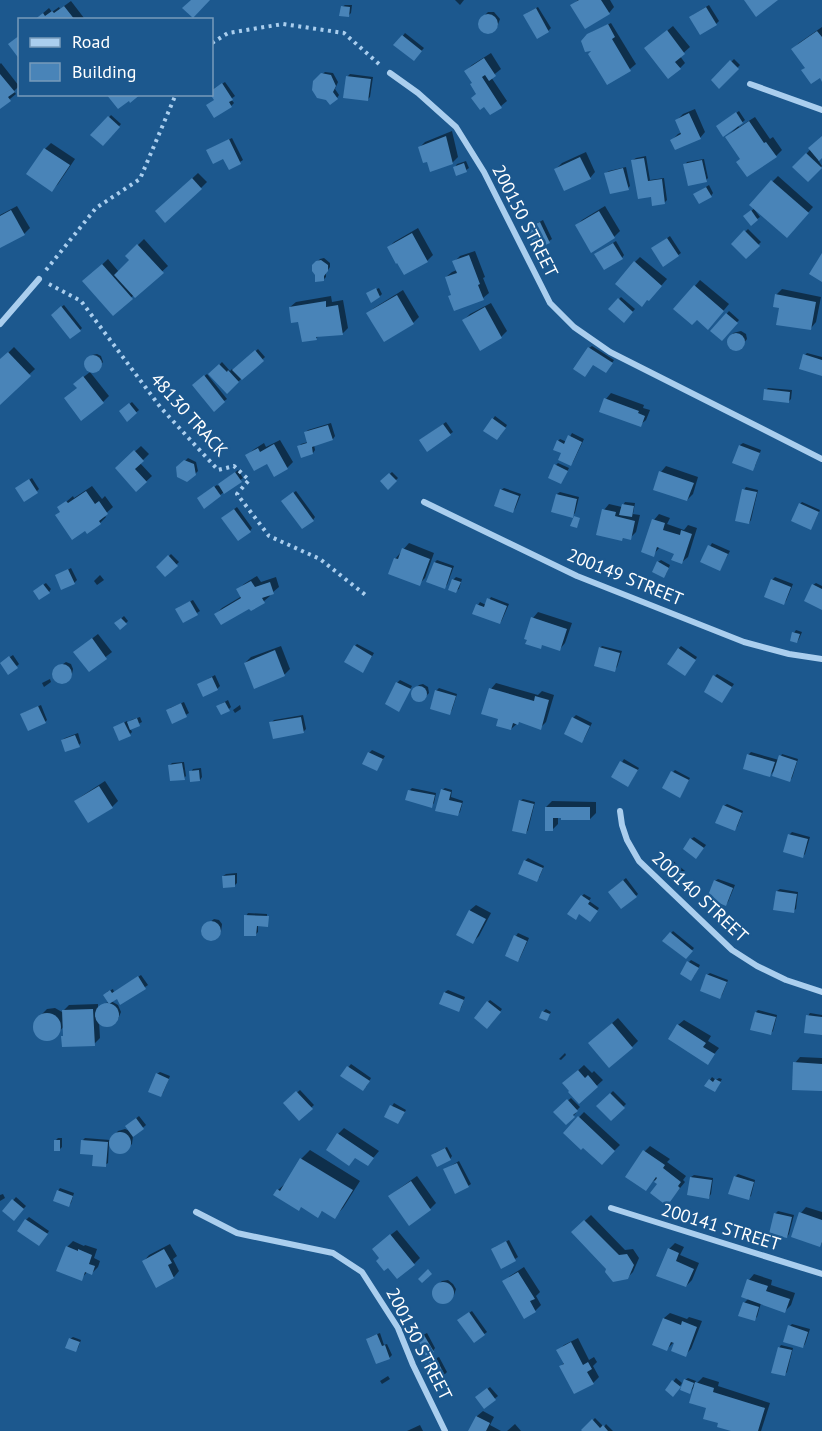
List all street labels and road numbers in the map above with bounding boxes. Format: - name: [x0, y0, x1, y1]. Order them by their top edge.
- street label: 200150 STREET: [487, 161, 564, 281]
- street label: 48130 TRACK: [146, 368, 233, 461]
- street label: 200149 STREET: [564, 543, 687, 610]
- street label: 200140 STREET: [647, 846, 753, 947]
- street label: 200141 STREET: [659, 1198, 783, 1256]
- street label: 200130 STREET: [381, 1284, 458, 1404]

